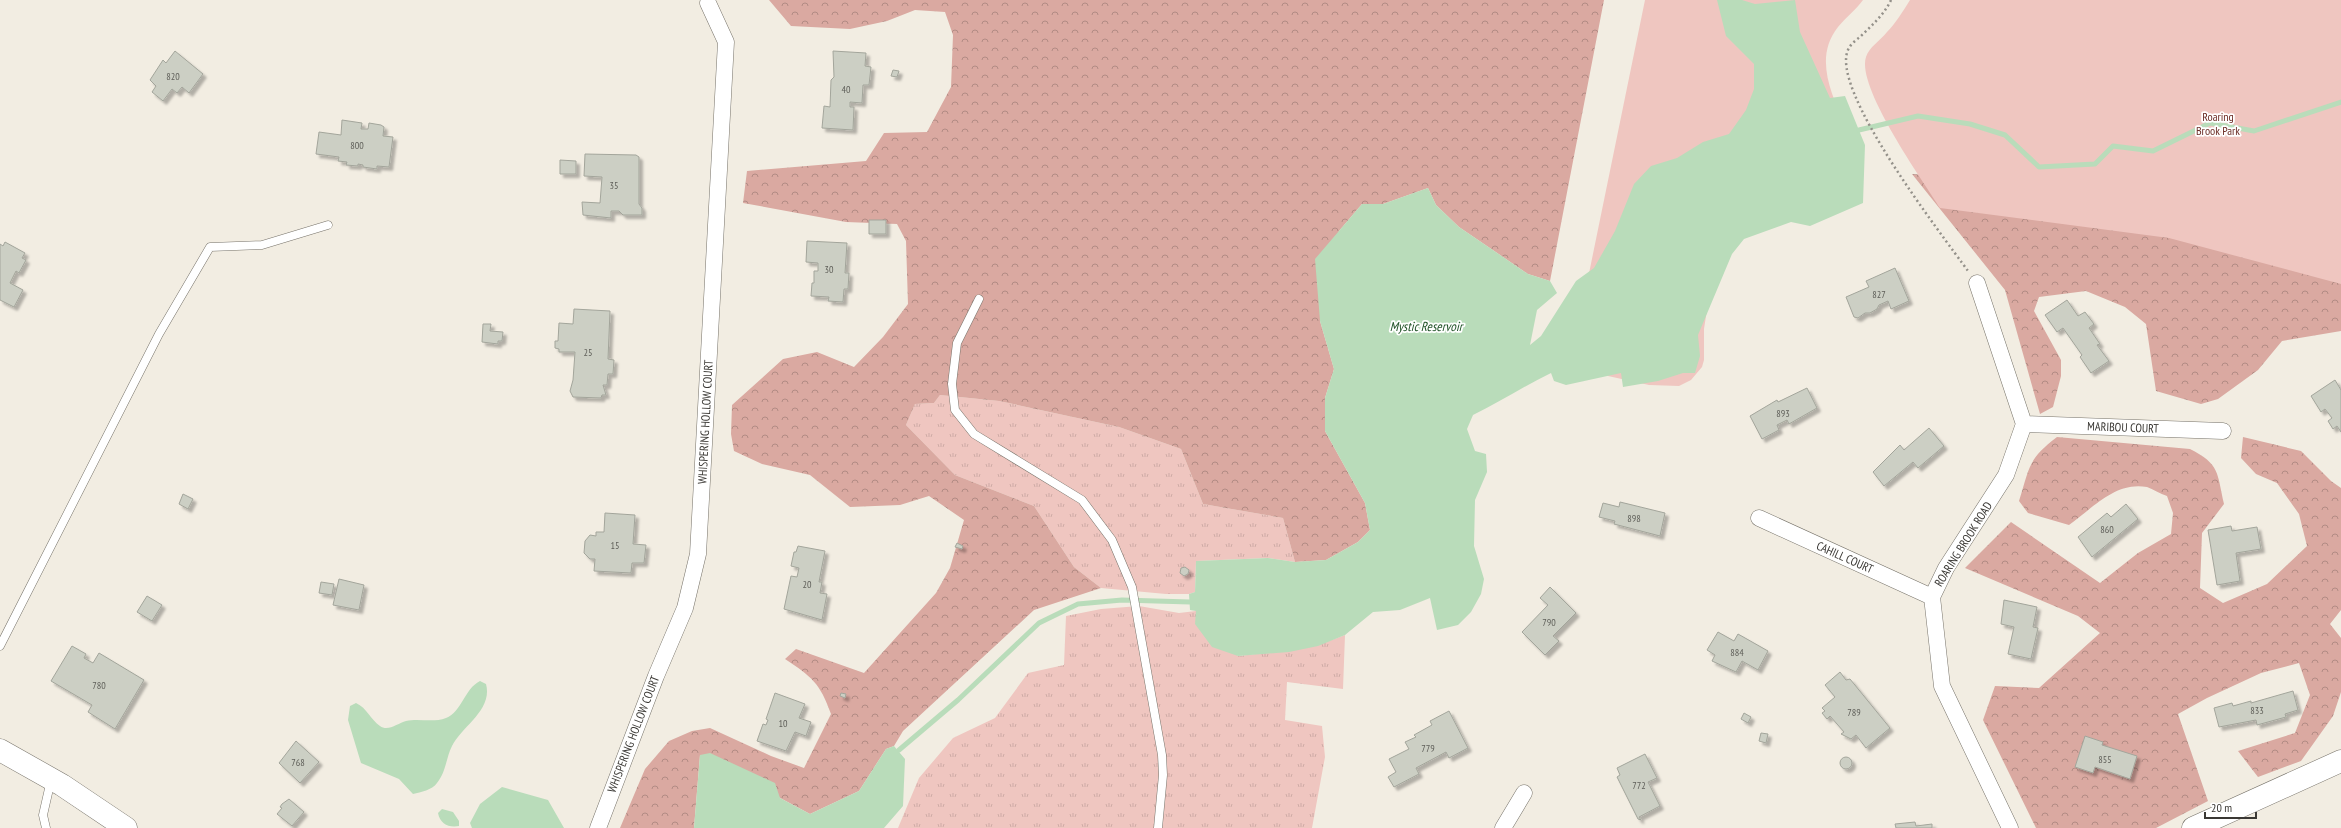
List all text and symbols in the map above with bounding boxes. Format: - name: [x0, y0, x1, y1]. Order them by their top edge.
- house number: 820: [166, 70, 180, 83]
- house number: 40: [842, 83, 851, 96]
- park label: Roaring Brook Park: [2196, 109, 2240, 138]
- house number: 800: [350, 139, 364, 152]
- house number: 35: [610, 179, 619, 192]
- house number: 30: [825, 263, 834, 276]
- house number: 827: [1872, 288, 1886, 301]
- water label: Mystic Reservoir: [1390, 318, 1465, 335]
- house number: 25: [584, 346, 593, 359]
- street label: WHISPERING HOLLOW COURT: [694, 359, 716, 484]
- house number: 893: [1776, 407, 1790, 420]
- street label: MARIBOU COURT: [2087, 418, 2160, 436]
- street label: ROARING BROOK ROAD: [1931, 499, 1995, 589]
- house number: 898: [1627, 512, 1641, 525]
- house number: 860: [2100, 523, 2114, 536]
- street label: CAHILL COURT: [1814, 538, 1876, 576]
- house number: 15: [611, 539, 620, 552]
- house number: 20: [803, 578, 812, 591]
- house number: 790: [1542, 616, 1556, 629]
- house number: 884: [1730, 646, 1744, 659]
- street label: WHISPERING HOLLOW COURT: [604, 673, 662, 795]
- house number: 780: [92, 679, 106, 692]
- house number: 833: [2250, 704, 2264, 717]
- house number: 789: [1847, 706, 1861, 719]
- house number: 10: [779, 717, 788, 730]
- house number: 779: [1421, 742, 1435, 755]
- house number: 855: [2098, 753, 2112, 766]
- house number: 768: [291, 756, 305, 769]
- house number: 772: [1632, 779, 1646, 792]
- scale bar: [2205, 794, 2256, 820]
- text: 20 m: [2211, 800, 2232, 815]

